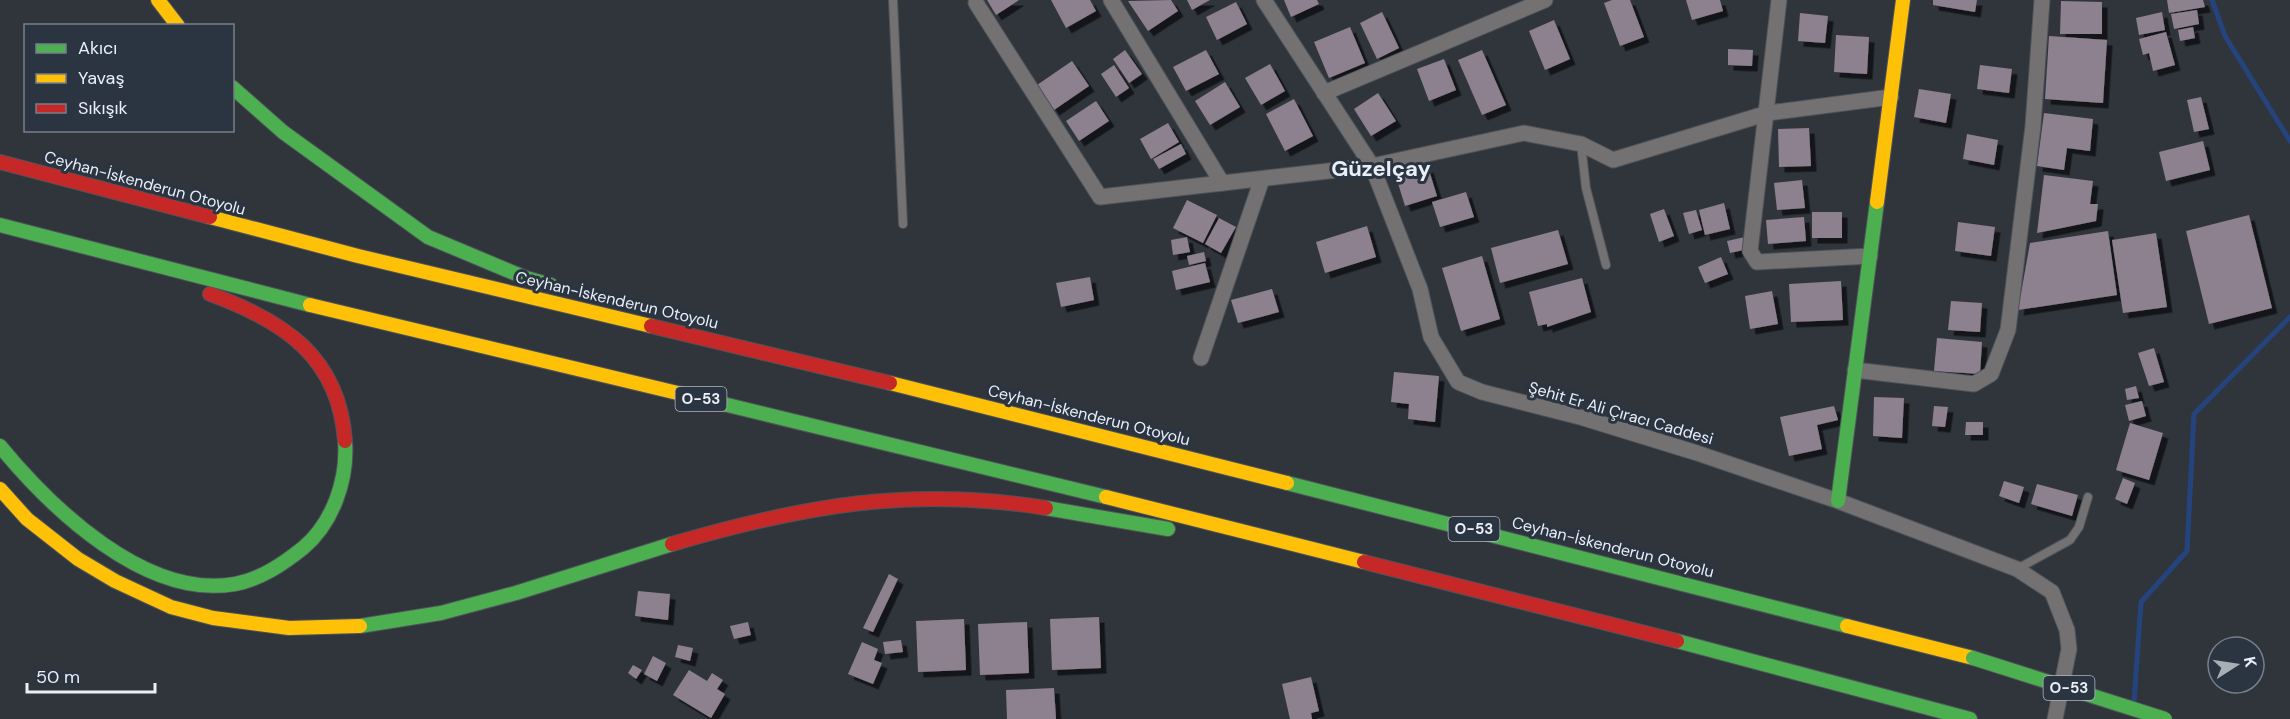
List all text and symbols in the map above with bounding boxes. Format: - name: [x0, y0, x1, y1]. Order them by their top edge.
- legend: [24, 24, 234, 132]
- text: Akıcı: [78, 36, 117, 60]
- text: Yavaş: [78, 66, 124, 90]
- text: Sıkışık: [78, 96, 128, 120]
- street label: Ceyhan-İskenderun Otoyolu: [42, 146, 248, 220]
- district label: Güzelçay: [1331, 154, 1431, 183]
- street label: Ceyhan-İskenderun Otoyolu: [513, 266, 721, 334]
- street label: Şehit Er Ali Çıracı Caddesi: [1526, 377, 1716, 449]
- street label: Ceyhan-İskenderun Otoyolu: [986, 380, 1192, 450]
- road number: O-53: [676, 387, 726, 411]
- street label: Ceyhan-İskenderun Otoyolu: [1510, 512, 1716, 582]
- road number: O-53: [1448, 517, 1500, 541]
- north arrow: [2206, 635, 2266, 695]
- text: K: [2239, 655, 2262, 670]
- scale bar: [27, 656, 154, 694]
- text: 50 m: [36, 665, 80, 689]
- road number: O-53: [2044, 676, 2094, 700]

